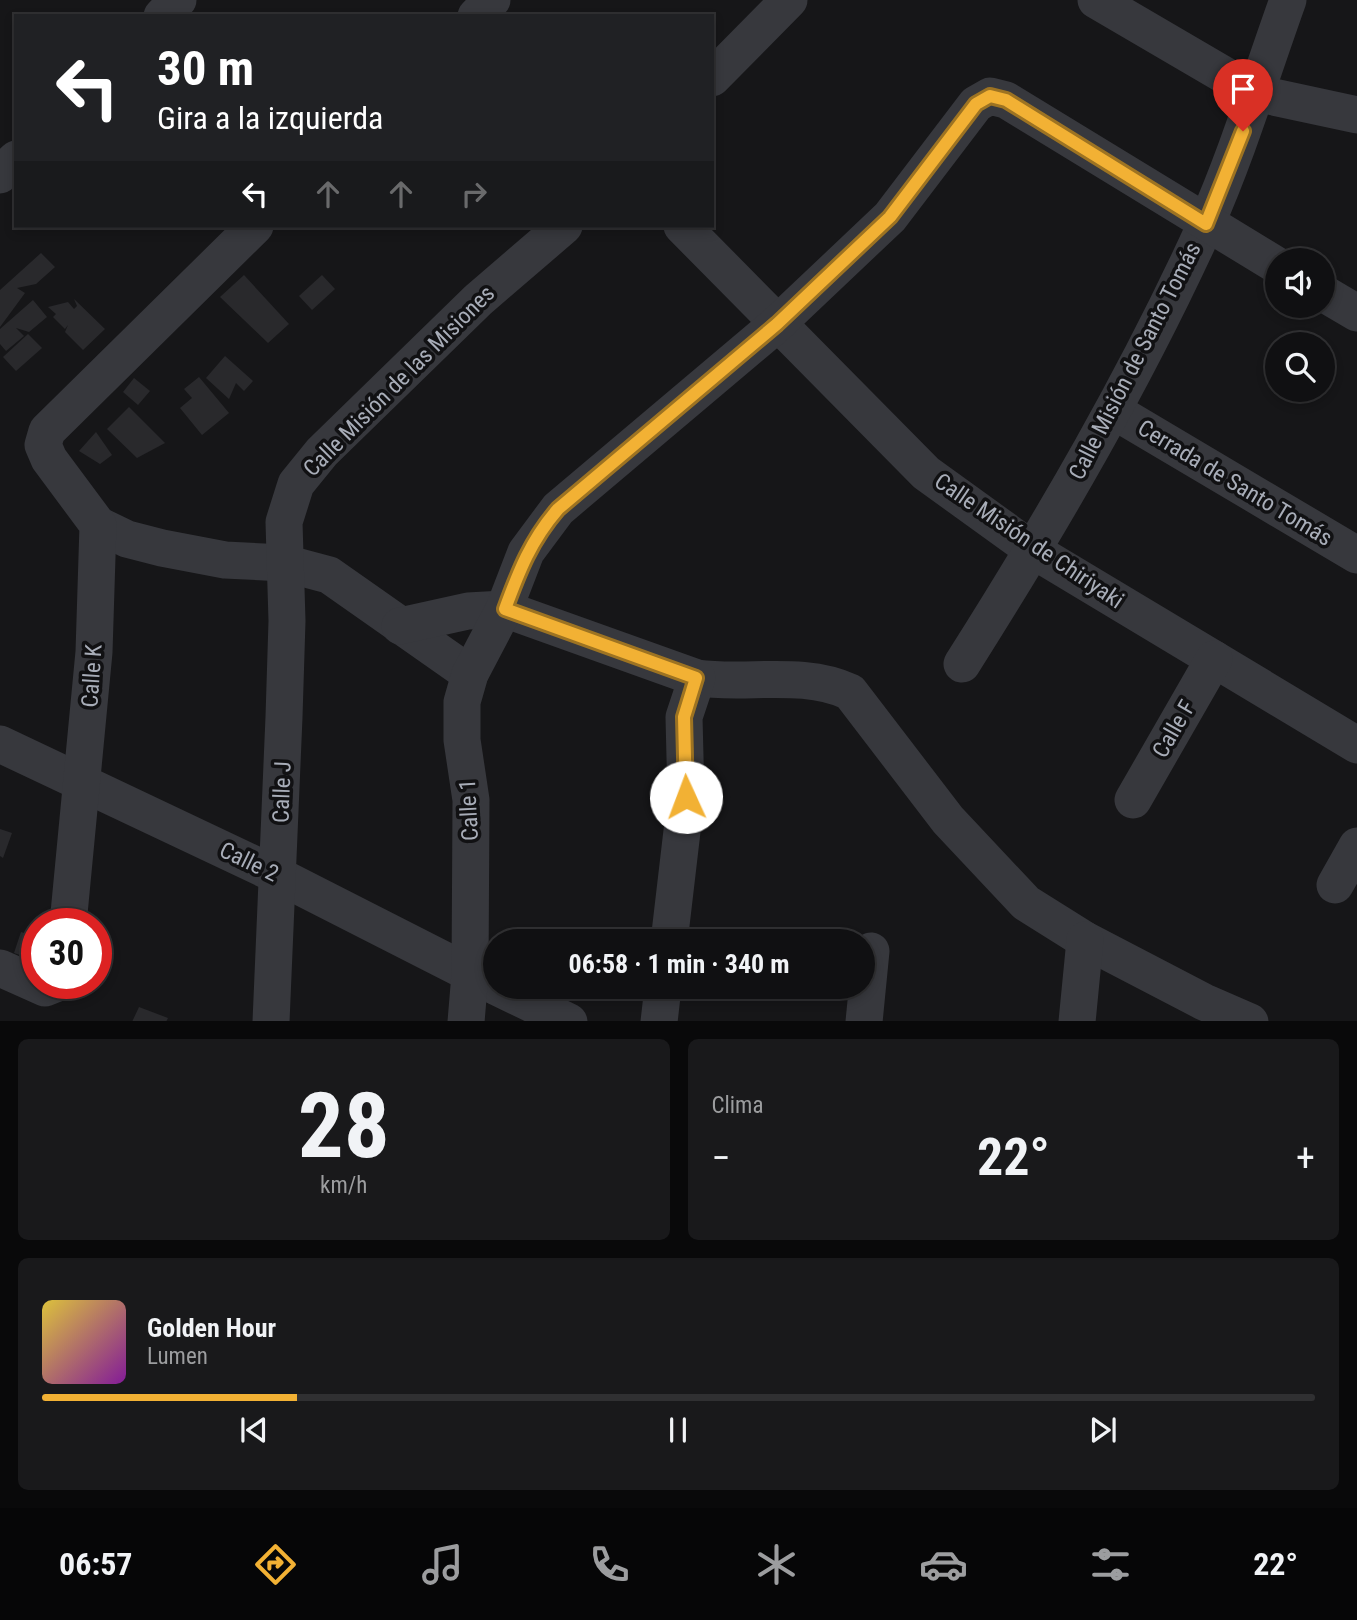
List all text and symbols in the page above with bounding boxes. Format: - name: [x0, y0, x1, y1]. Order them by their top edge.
- text: 30 m: [157, 40, 254, 97]
- icon: left: [42, 42, 133, 133]
- pin: [1213, 59, 1273, 131]
- icon: arrive: [1224, 70, 1262, 108]
- text: Gira a la izquierda: [157, 99, 383, 137]
- icon: left: [236, 175, 274, 213]
- icon: ahead: [309, 175, 347, 213]
- icon: ahead: [382, 175, 420, 213]
- icon: right: [455, 175, 493, 213]
- street label: Calle Misión de Santo Tomás: [1063, 238, 1207, 484]
- map controls: [1265, 248, 1335, 402]
- button: sound: [1265, 248, 1335, 318]
- street label: Calle Misión de las Misiones: [298, 280, 500, 482]
- button: search: [1265, 332, 1335, 402]
- street label: Cerrada de Santo Tomás: [1133, 414, 1337, 552]
- street label: Calle Misión de Chiriyaki: [929, 468, 1129, 614]
- street label: Calle K: [76, 643, 108, 708]
- street label: Calle F: [1147, 696, 1201, 762]
- position arrow: [649, 760, 723, 834]
- street label: Calle J: [267, 761, 297, 823]
- street label: Calle 1: [454, 778, 484, 842]
- street label: Calle 2: [215, 836, 283, 888]
- speed limit sign: 30: [21, 908, 112, 999]
- text: 06:58 · 1 min · 340 m: [569, 949, 789, 979]
- text: 28: [298, 1073, 390, 1179]
- text: Clima: [712, 1092, 763, 1119]
- text: 22°: [977, 1127, 1050, 1188]
- text: −: [712, 1136, 731, 1180]
- text: +: [1296, 1136, 1315, 1180]
- text: km/h: [320, 1172, 367, 1199]
- text: Golden Hour: [147, 1313, 276, 1343]
- text: Lumen: [147, 1343, 208, 1370]
- icon: previous: [235, 1411, 273, 1449]
- icon: pause: [659, 1411, 697, 1449]
- icon: next: [1084, 1411, 1122, 1449]
- icon: directions: [251, 1540, 300, 1589]
- icon: music: [418, 1540, 467, 1589]
- icon: phone: [585, 1540, 634, 1589]
- icon: climate: [752, 1540, 801, 1589]
- icon: car: [919, 1540, 968, 1589]
- icon: filters: [1086, 1540, 1135, 1589]
- text: 06:57: [59, 1545, 132, 1583]
- text: 22°: [1253, 1545, 1298, 1583]

